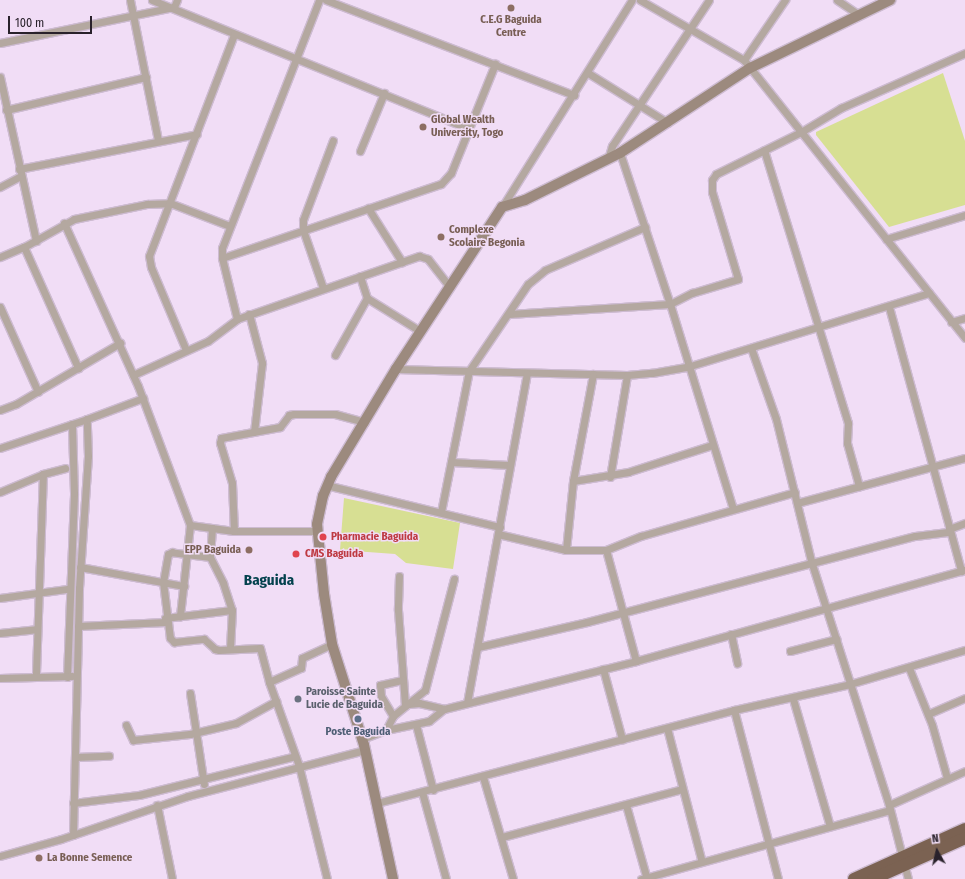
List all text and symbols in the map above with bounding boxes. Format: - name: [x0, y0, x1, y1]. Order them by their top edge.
- marker: C.E.G Baguida Centre: [506, 3, 516, 13]
- scale bar: [10, 8, 94, 34]
- place label: C.E.G Baguida Centre: [480, 14, 542, 40]
- text: 100 m: [15, 16, 44, 30]
- place label: Global Wealth University, Togo: [431, 114, 503, 140]
- marker: Global Wealth University, Togo: [418, 122, 428, 132]
- place label: Complexe Scolaire Begonia: [449, 224, 525, 250]
- marker: Complexe Scolaire Begonia: [436, 232, 446, 242]
- place label: Pharmacie Baguida: [331, 530, 418, 544]
- marker: Pharmacie Baguida: [318, 532, 328, 542]
- place label: EPP Baguida: [185, 543, 241, 557]
- marker: EPP Baguida: [244, 545, 254, 555]
- place label: CMS Baguida: [305, 547, 363, 561]
- marker: CMS Baguida: [290, 548, 302, 560]
- district label: Baguida: [244, 572, 294, 590]
- place label: Paroisse Sainte Lucie de Baguida: [306, 686, 383, 712]
- marker: Paroisse Sainte Lucie de Baguida: [293, 694, 303, 704]
- marker: Poste Baguida: [353, 714, 363, 724]
- place label: Poste Baguida: [326, 725, 390, 739]
- north arrow: [917, 831, 957, 871]
- text: N: [931, 832, 939, 846]
- place label: La Bonne Semence: [47, 851, 132, 865]
- marker: La Bonne Semence: [34, 853, 44, 863]

